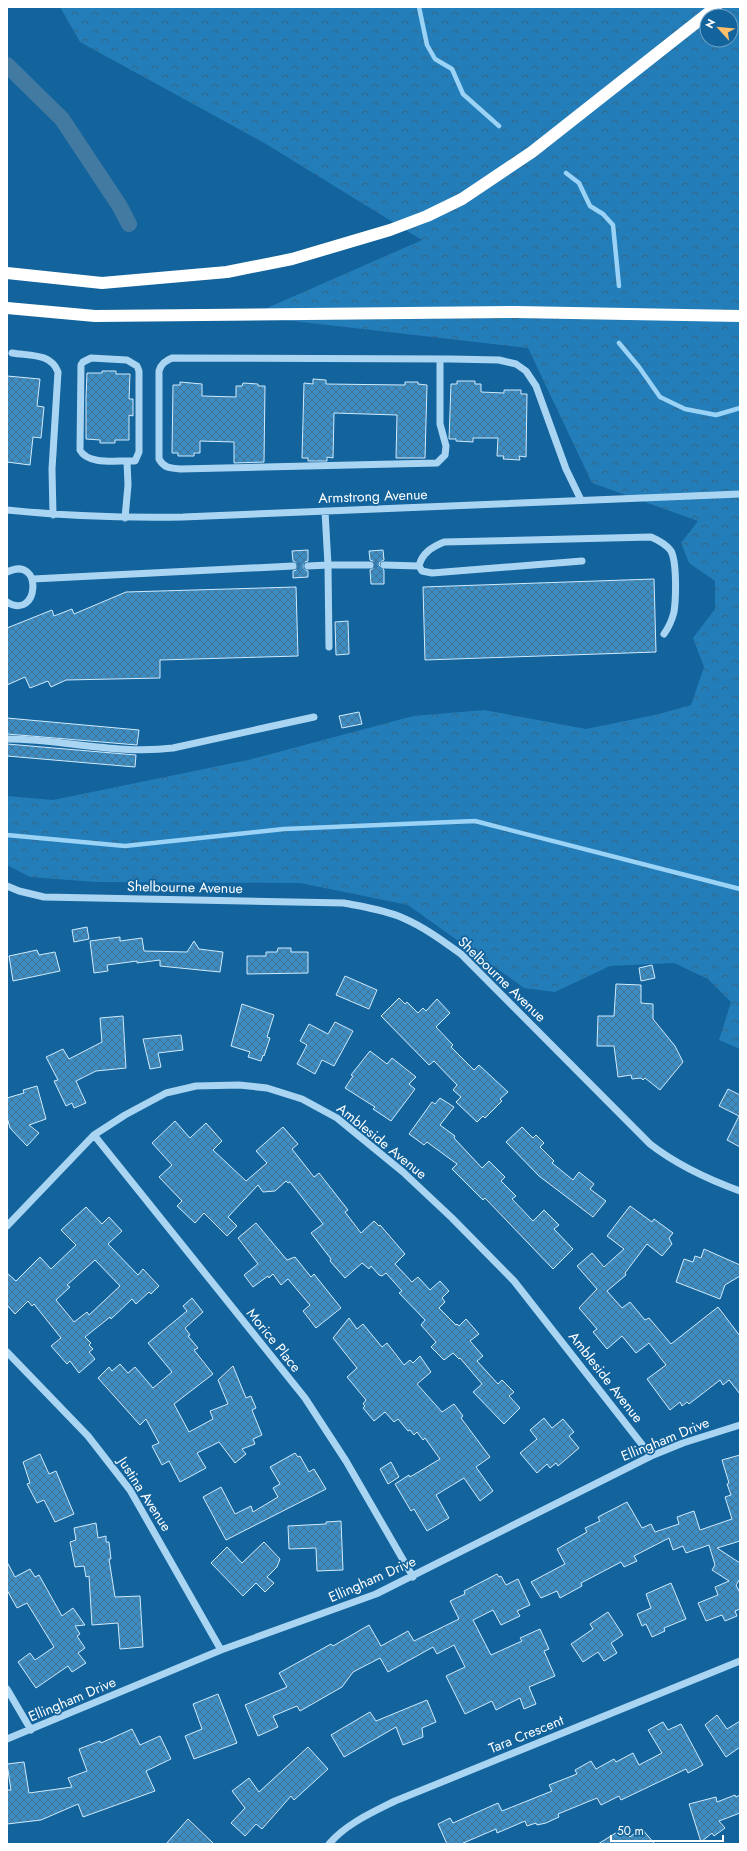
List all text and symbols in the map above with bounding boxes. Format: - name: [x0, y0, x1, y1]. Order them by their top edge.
- north arrow: [699, 8, 739, 48]
- text: N: [701, 16, 719, 31]
- street label: Armstrong Avenue: [318, 484, 428, 508]
- street label: Shelbourne Avenue: [127, 876, 243, 898]
- street label: Shelbourne Avenue: [453, 932, 551, 1026]
- street label: Ambleside Avenue: [333, 1098, 431, 1184]
- street label: Morice Place: [242, 1304, 306, 1376]
- street label: Ambleside Avenue: [564, 1327, 648, 1427]
- street label: Ellingham Drive: [618, 1412, 712, 1466]
- street label: Justina Avenue: [112, 1451, 177, 1535]
- street label: Ellingham Drive: [325, 1551, 419, 1607]
- street label: Ellingham Drive: [25, 1672, 119, 1726]
- street label: Tara Crescent: [486, 1710, 567, 1758]
- scale bar: [611, 1817, 723, 1843]
- text: 50 m: [617, 1822, 644, 1840]

